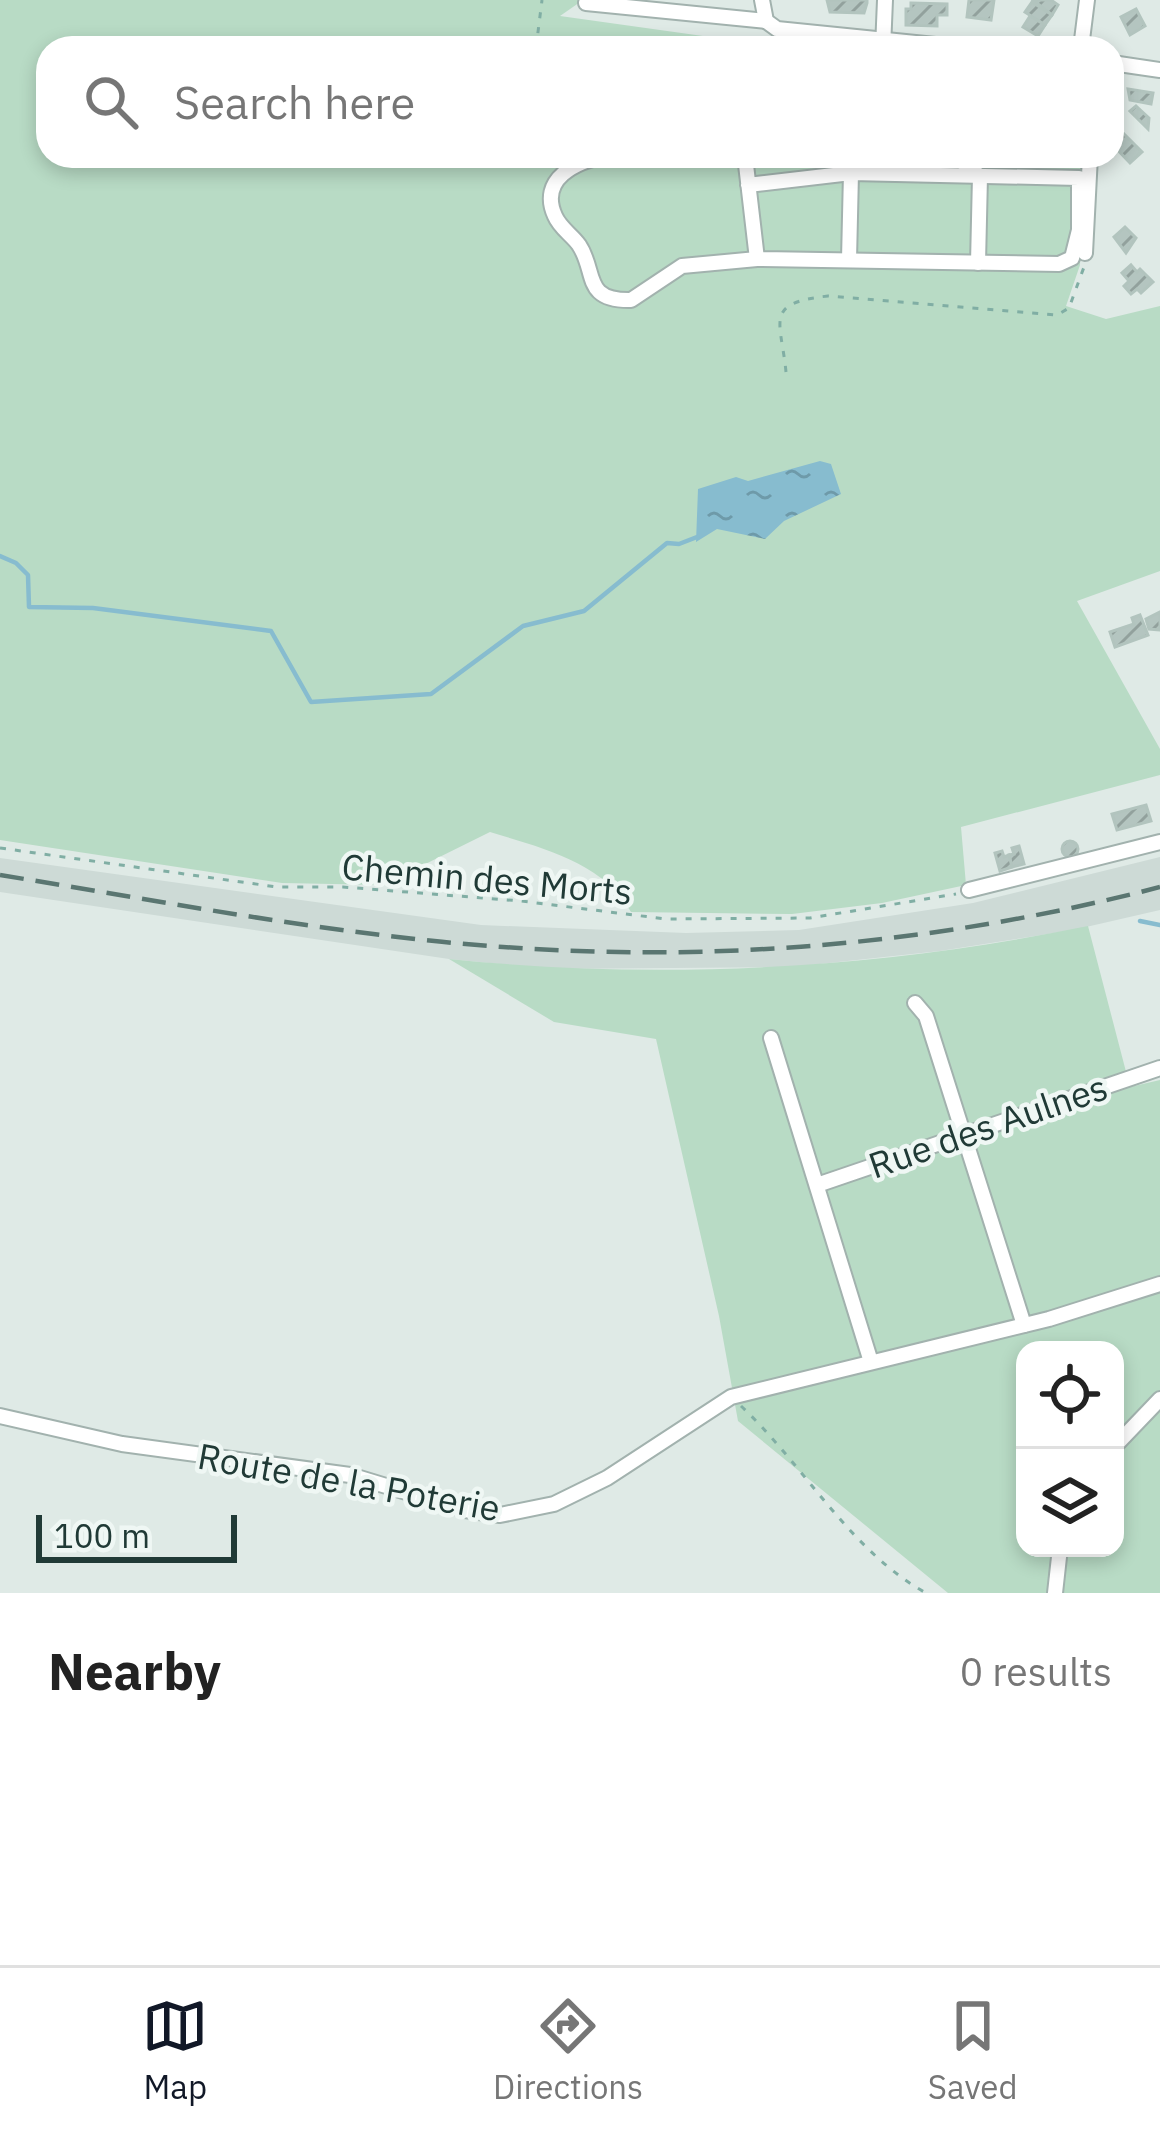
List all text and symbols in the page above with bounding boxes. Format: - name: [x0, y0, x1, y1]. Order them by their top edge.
- search box: [36, 36, 1124, 168]
- icon: search: [78, 69, 144, 135]
- text: Search here: [174, 73, 415, 131]
- street label: Chemin des Morts: [340, 842, 634, 915]
- street label: Rue des Aulnes: [862, 1063, 1113, 1188]
- map controls: [1016, 1341, 1124, 1557]
- button: locate: [1016, 1341, 1124, 1449]
- street label: Route de la Poterie: [194, 1432, 504, 1531]
- button: layers: [1016, 1449, 1124, 1557]
- scale bar: [36, 1509, 237, 1562]
- text: 100 m: [54, 1514, 150, 1557]
- text: Nearby: [48, 1638, 221, 1704]
- text: 0 results: [960, 1646, 1112, 1697]
- tab: Map: [142, 1993, 208, 2108]
- tab: Directions: [493, 1993, 643, 2108]
- tab: Saved: [928, 1993, 1018, 2108]

